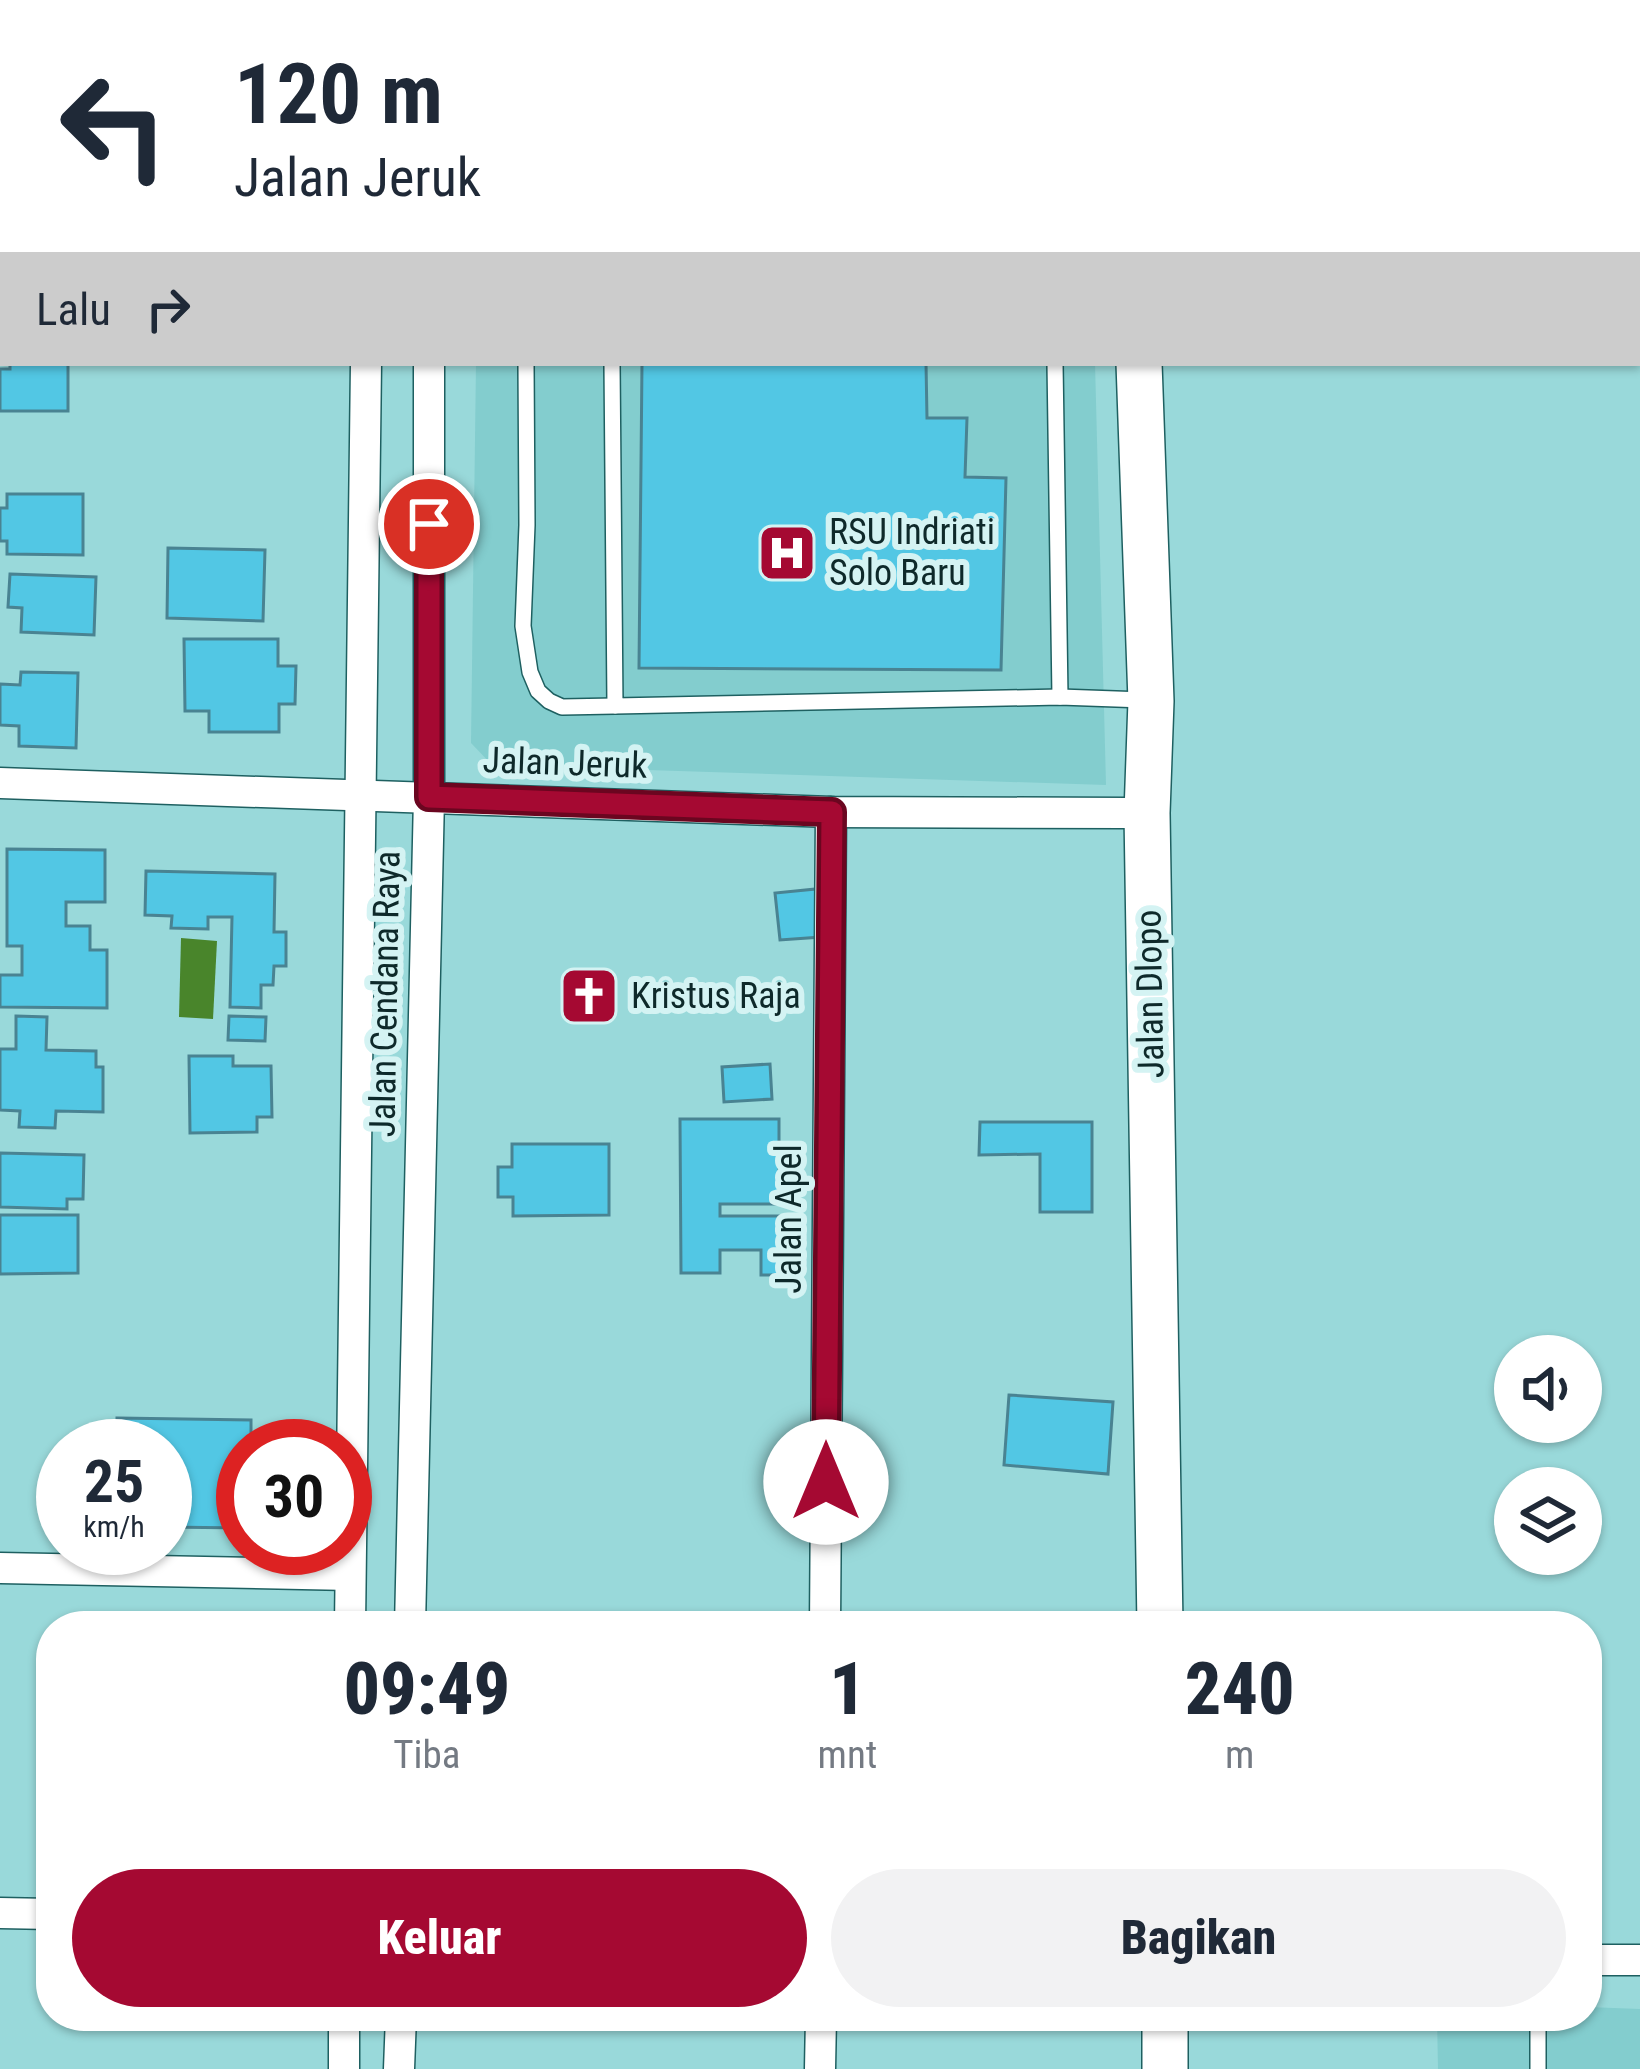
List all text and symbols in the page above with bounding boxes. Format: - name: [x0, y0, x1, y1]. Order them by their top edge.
- text: 120 m: [234, 45, 443, 144]
- icon: left: [36, 48, 192, 204]
- text: Jalan Jeruk: [234, 146, 481, 209]
- icon: right: [135, 276, 201, 342]
- text: Lalu: [36, 283, 111, 336]
- pin: [378, 473, 480, 575]
- icon: arrive: [396, 491, 462, 557]
- place label: RSU Indriati Solo Baru: [829, 511, 995, 594]
- hospital icon: RSU Indriati Solo Baru: [756, 522, 818, 584]
- street label: Jalan Jeruk: [482, 739, 648, 787]
- street label: Jalan Cendana Raya: [362, 850, 408, 1138]
- street label: Jalan Dlopo: [1128, 909, 1172, 1079]
- church icon: Kristus Raja: [558, 965, 620, 1027]
- place label: Kristus Raja: [631, 975, 801, 1017]
- street label: Jalan Apel: [768, 1144, 810, 1294]
- map controls: [1494, 1335, 1602, 1575]
- button: sound: [1494, 1335, 1602, 1443]
- speed limit sign: 30: [216, 1419, 372, 1575]
- position arrow: [763, 1419, 889, 1545]
- text: 25: [84, 1446, 144, 1517]
- button: layers: [1494, 1467, 1602, 1575]
- text: km/h: [83, 1509, 145, 1544]
- text: 09:49: [343, 1647, 510, 1732]
- text: 1: [829, 1647, 866, 1732]
- text: 240: [1185, 1647, 1295, 1732]
- text: Tiba: [393, 1732, 460, 1778]
- text: mnt: [818, 1732, 877, 1778]
- text: m: [1225, 1732, 1254, 1778]
- button: Keluar: [72, 1869, 807, 2007]
- button: Bagikan: [831, 1869, 1566, 2007]

